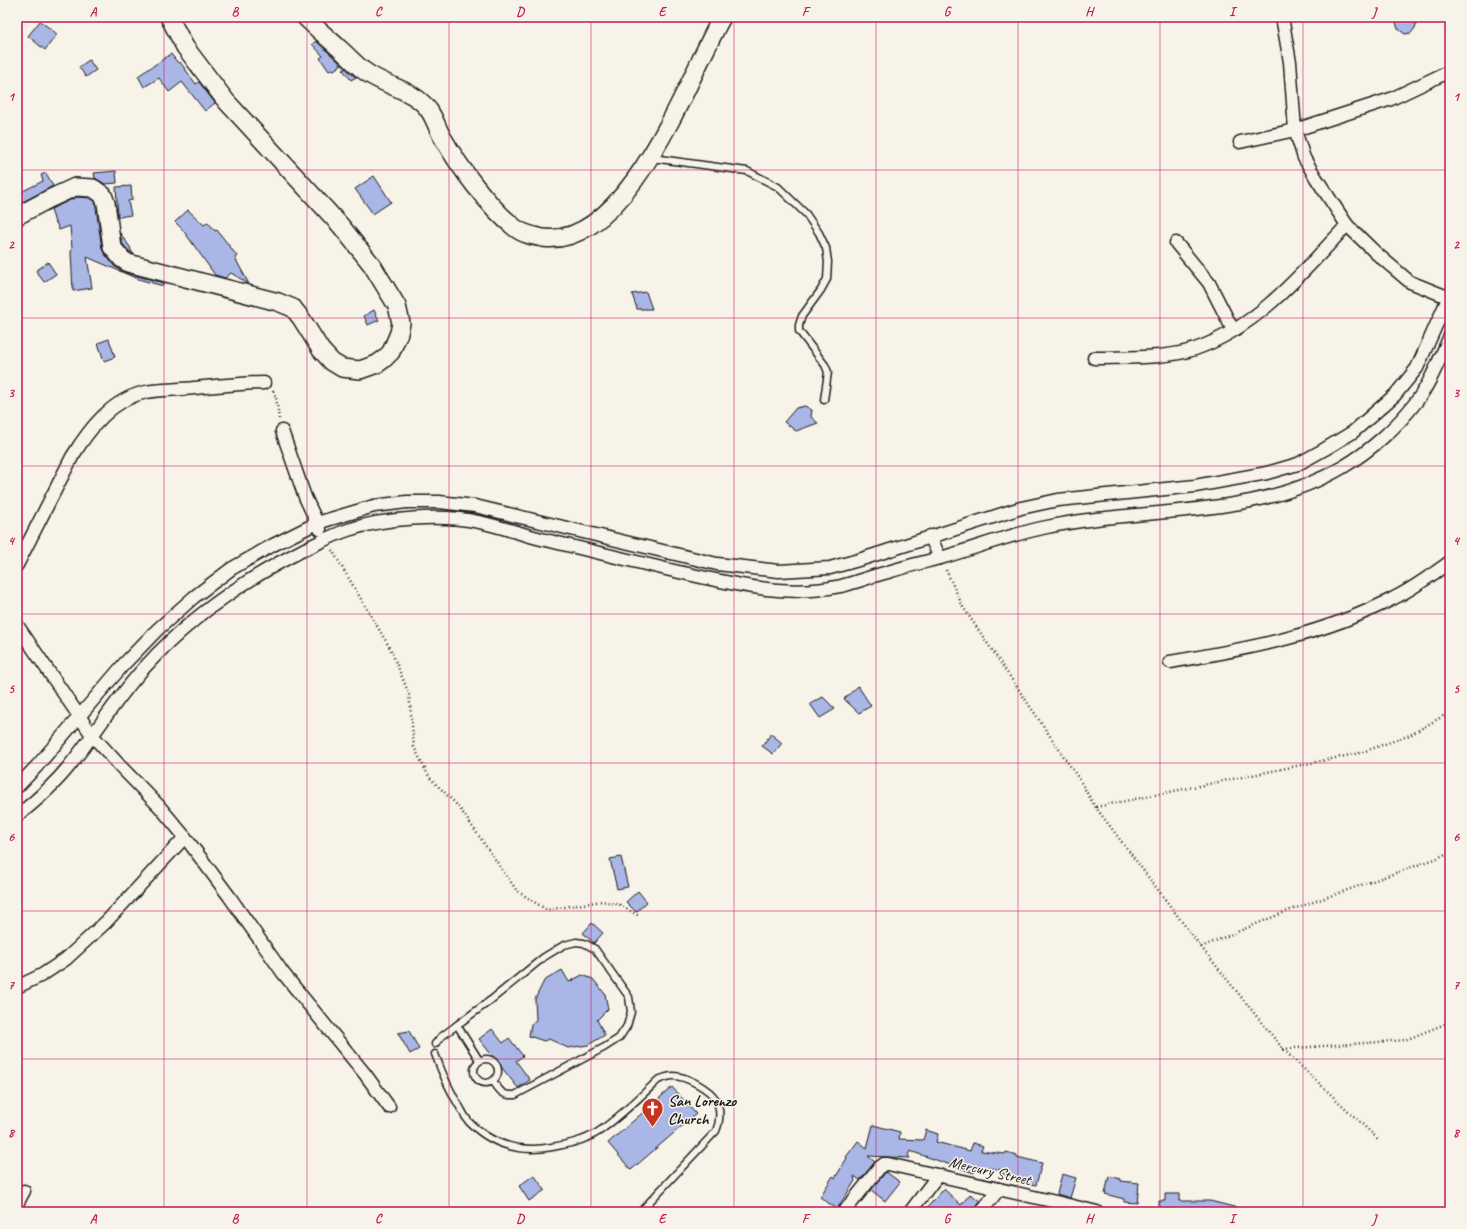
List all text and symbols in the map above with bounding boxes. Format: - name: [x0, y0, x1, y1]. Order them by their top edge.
- text: A: [90, 4, 98, 20]
- text: B: [232, 4, 240, 20]
- text: C: [375, 4, 383, 20]
- text: D: [516, 4, 525, 20]
- text: E: [659, 4, 668, 20]
- text: F: [802, 4, 811, 20]
- text: G: [944, 4, 952, 20]
- text: H: [1085, 4, 1095, 20]
- text: I: [1229, 4, 1238, 20]
- text: J: [1371, 4, 1378, 20]
- text: 1: [8, 89, 16, 105]
- text: 1: [1453, 89, 1461, 105]
- text: 2: [8, 237, 15, 253]
- text: 2: [1453, 237, 1460, 253]
- text: 3: [8, 385, 15, 401]
- text: 3: [1453, 385, 1460, 401]
- text: 4: [8, 533, 16, 549]
- text: 4: [1453, 533, 1461, 549]
- text: 5: [8, 681, 15, 697]
- text: 5: [1453, 681, 1460, 697]
- text: 6: [8, 829, 15, 845]
- text: 6: [1453, 829, 1460, 845]
- text: 7: [8, 977, 15, 993]
- text: 7: [1453, 977, 1460, 993]
- place label: San Lorenzo Church: [668, 1091, 737, 1129]
- church icon: San Lorenzo Church: [639, 1096, 665, 1129]
- text: 8: [8, 1125, 16, 1141]
- text: 8: [1453, 1125, 1461, 1141]
- street label: Mercury Street: [947, 1152, 1034, 1191]
- text: A: [90, 1211, 98, 1227]
- text: B: [232, 1211, 240, 1227]
- text: C: [375, 1211, 383, 1227]
- text: D: [516, 1211, 525, 1227]
- text: E: [659, 1211, 668, 1227]
- text: F: [802, 1211, 811, 1227]
- text: G: [944, 1211, 952, 1227]
- text: H: [1085, 1211, 1095, 1227]
- text: I: [1229, 1211, 1238, 1227]
- text: J: [1371, 1211, 1378, 1227]

